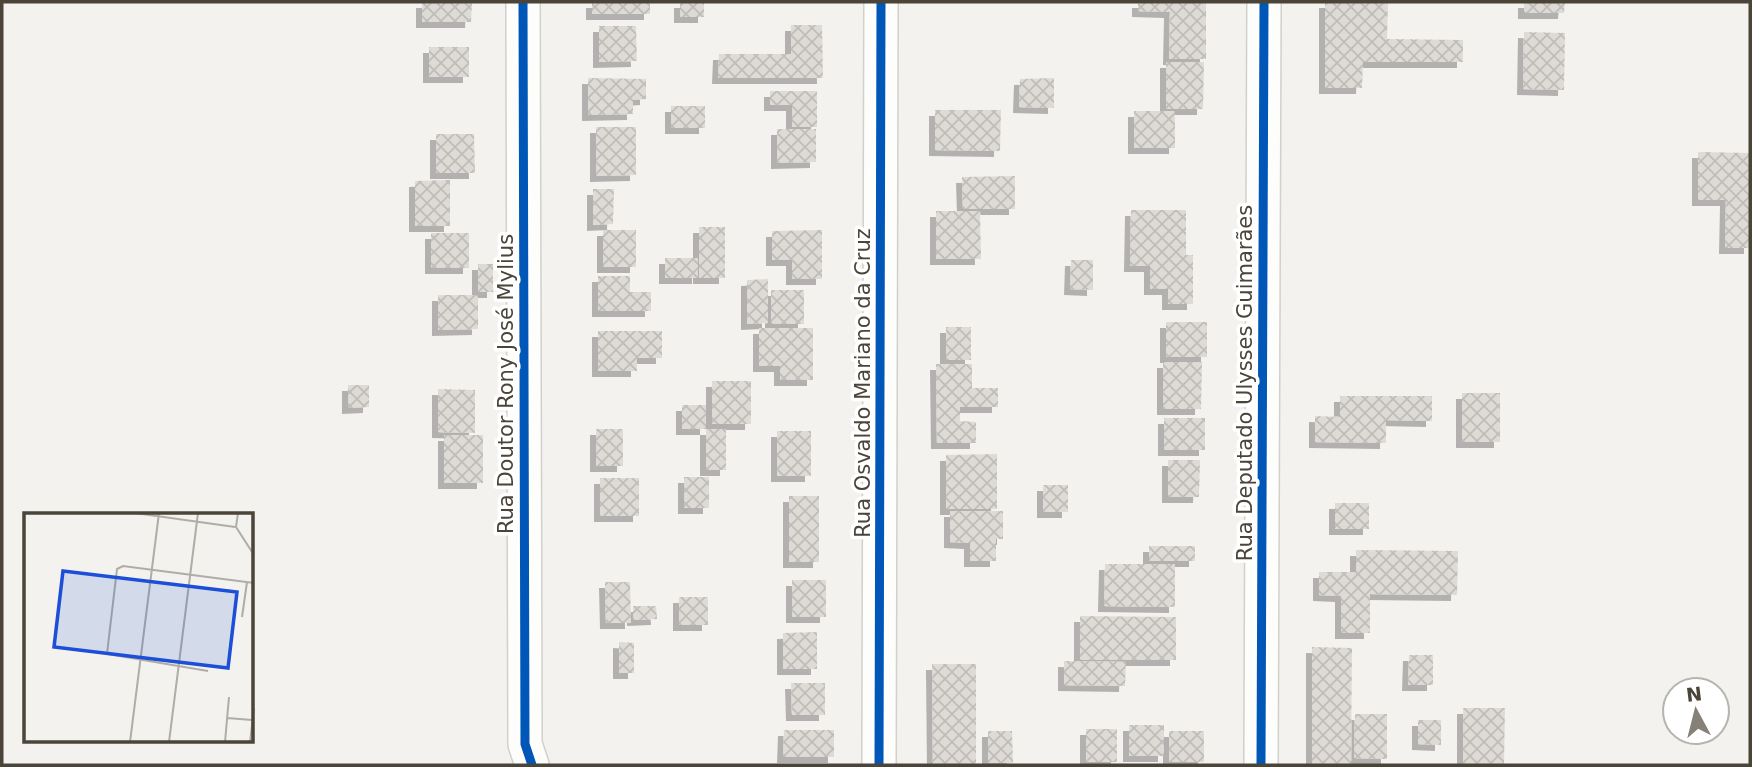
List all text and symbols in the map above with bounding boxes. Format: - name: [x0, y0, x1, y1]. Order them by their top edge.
- street label: Rua Deputado Ulysses Guimarães: [1233, 205, 1257, 561]
- street label: Rua Osvaldo Mariano da Cruz: [851, 228, 875, 538]
- street label: Rua Doutor Rony José Mylius: [494, 234, 518, 534]
- inset map: [24, 513, 254, 742]
- north arrow: [1661, 676, 1731, 746]
- text: N: [1685, 682, 1703, 706]

